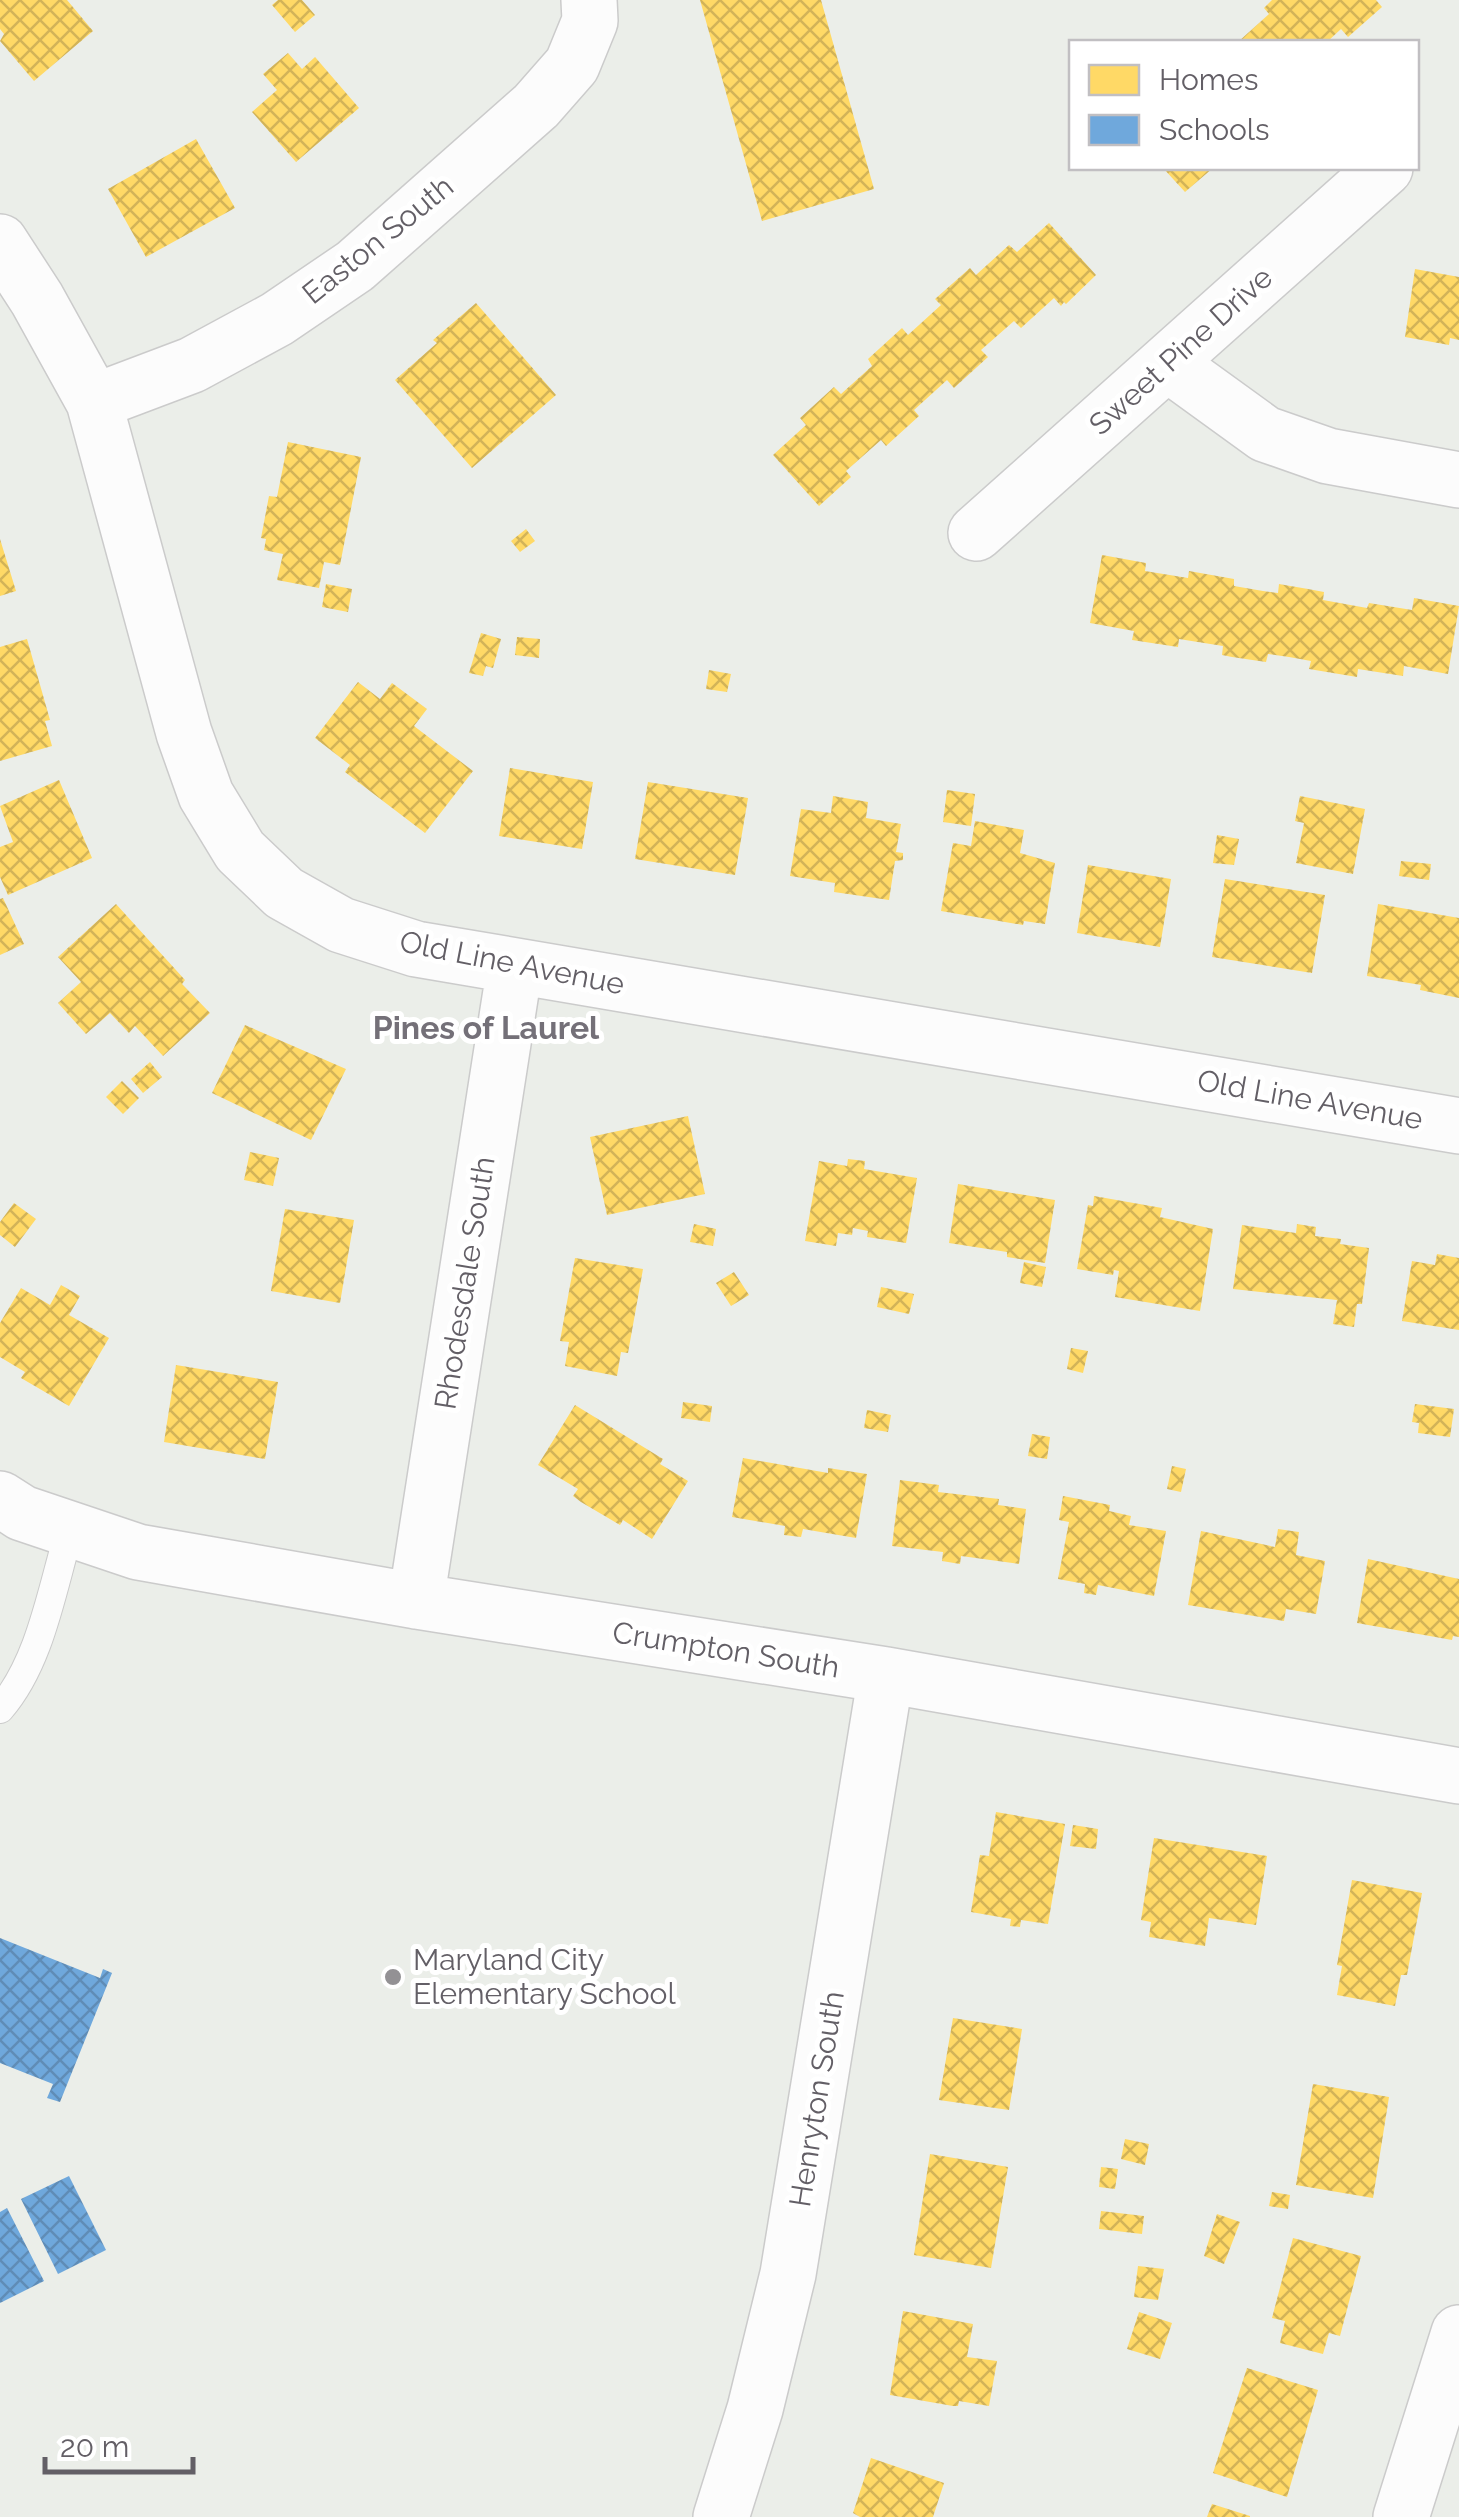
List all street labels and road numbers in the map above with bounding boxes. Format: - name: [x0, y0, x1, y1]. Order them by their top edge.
- street label: Easton South: [295, 168, 460, 311]
- street label: Sweet Pine Drive: [1082, 259, 1279, 442]
- street label: Old Line Avenue: [397, 924, 627, 1001]
- street label: Old Line Avenue: [1195, 1062, 1425, 1137]
- street label: Rhodesdale South: [427, 1154, 502, 1412]
- street label: Crumpton South: [610, 1614, 842, 1685]
- street label: Henryton South: [782, 1989, 851, 2209]

